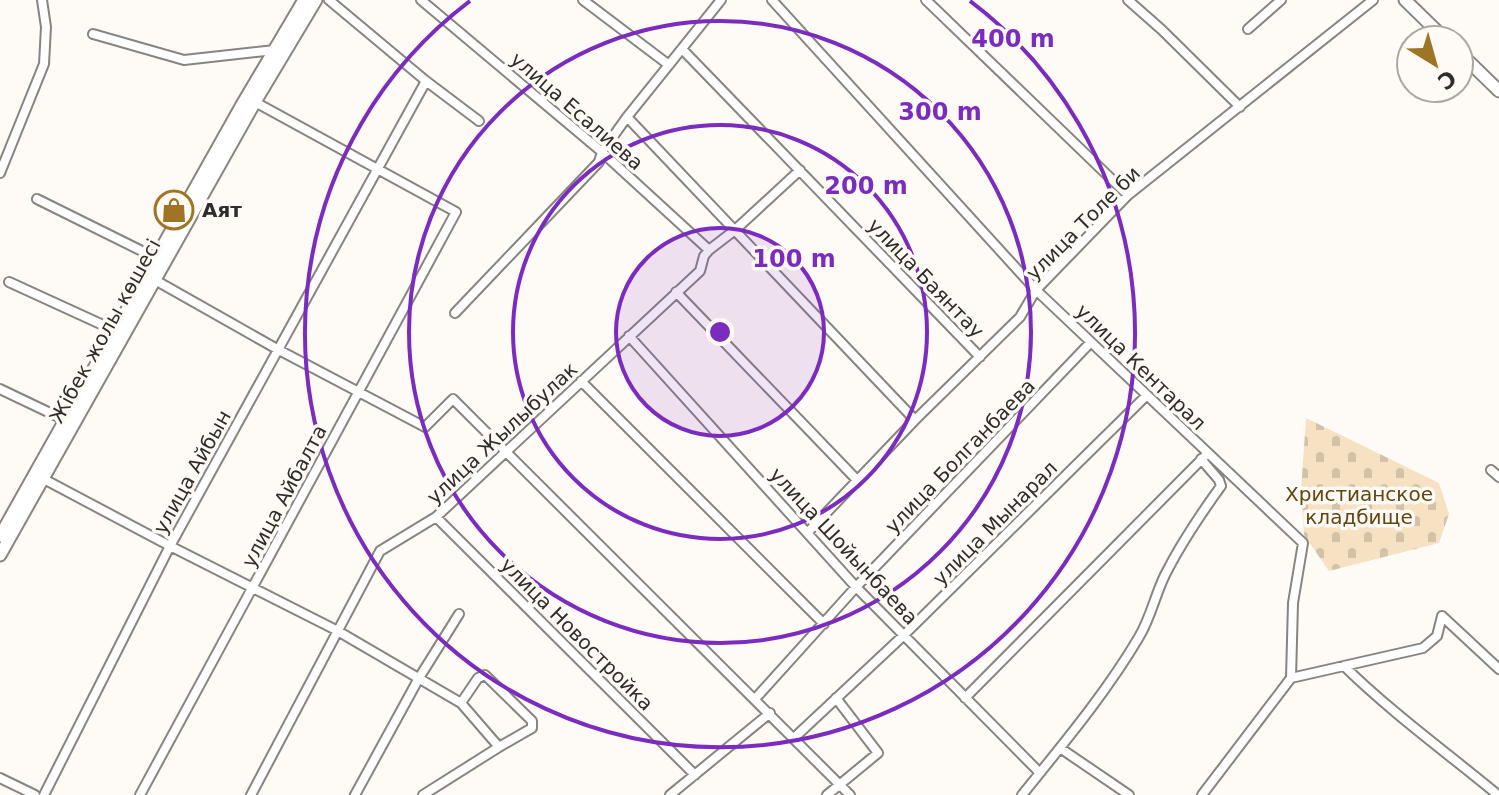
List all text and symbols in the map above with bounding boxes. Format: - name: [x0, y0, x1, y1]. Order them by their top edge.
- north arrow: [1395, 24, 1475, 104]
- text: 400 m: [971, 25, 1055, 53]
- street label: улица Есалиева: [506, 47, 648, 175]
- text: С: [1433, 65, 1461, 94]
- text: 300 m: [898, 98, 982, 126]
- street label: улица Толе би: [1021, 161, 1145, 285]
- text: 200 m: [824, 172, 908, 200]
- shop icon: Аят: [153, 189, 195, 231]
- place label: Аят: [202, 198, 242, 222]
- street label: улица Баянтау: [863, 213, 989, 343]
- street label: Жібек жолы көшесі: [44, 235, 166, 427]
- text: 100 m: [752, 245, 836, 273]
- street label: улица Кентарал: [1071, 299, 1211, 435]
- centre of rings: [706, 318, 734, 346]
- street label: улица Жылыбулак: [422, 357, 582, 509]
- street label: улица Болганбаева: [880, 374, 1040, 538]
- street label: улица Айбын: [148, 406, 236, 538]
- street label: улица Айбалта: [236, 421, 332, 571]
- street label: улица Мынарал: [928, 456, 1062, 590]
- street label: улица Шойынбаева: [765, 462, 923, 630]
- park label: Христианское кладбище: [1285, 482, 1433, 529]
- street label: улица Новостройка: [496, 553, 658, 715]

